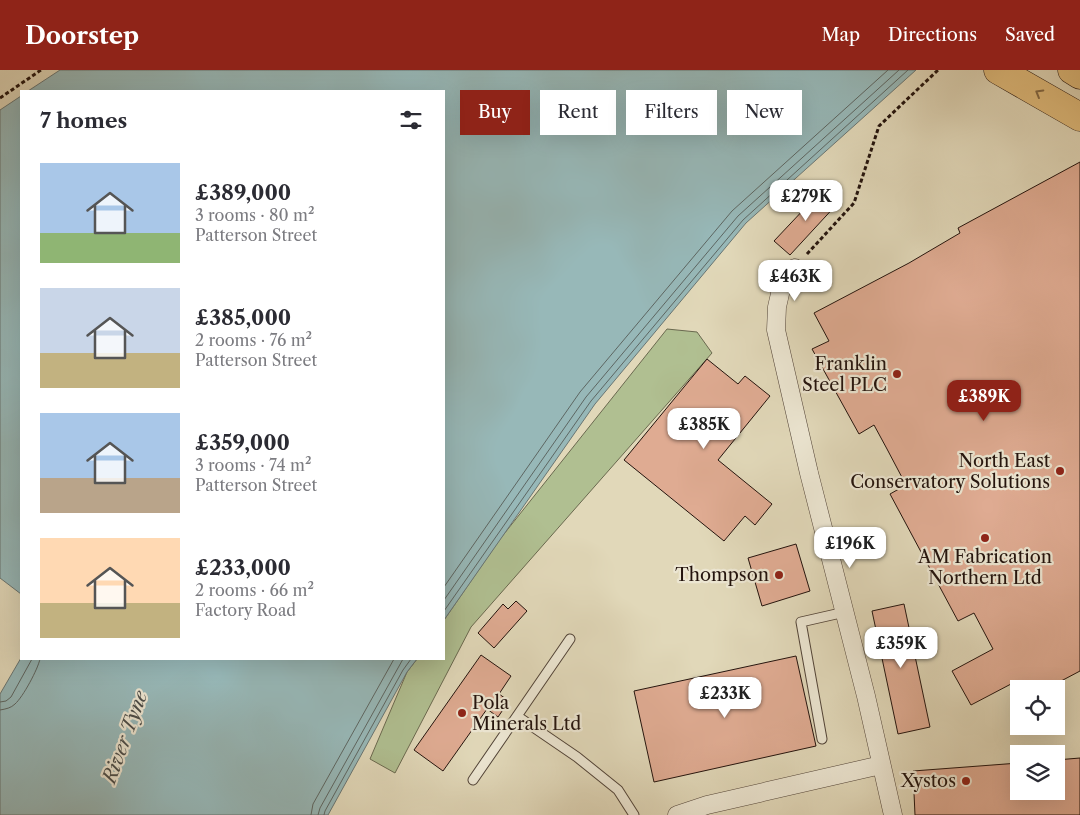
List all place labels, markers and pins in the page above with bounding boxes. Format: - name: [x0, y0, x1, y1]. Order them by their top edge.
- pin: £279K: [771, 180, 841, 222]
- pin: £463K: [760, 260, 830, 302]
- place label: Franklin Steel PLC: [802, 353, 887, 396]
- marker: Franklin Steel PLC: [891, 368, 903, 380]
- pin: £389K: [949, 380, 1019, 422]
- pin: £385K: [669, 408, 739, 450]
- place label: North East Conservatory Solutions: [850, 450, 1051, 493]
- marker: North East Conservatory Solutions: [1054, 465, 1066, 477]
- pin: £196K: [815, 526, 885, 569]
- marker: AM Fabrication Northern Ltd: [979, 532, 991, 544]
- place label: AM Fabrication Northern Ltd: [917, 546, 1052, 589]
- place label: Thompson: [675, 564, 769, 586]
- marker: Thompson: [773, 569, 785, 581]
- pin: £359K: [866, 626, 936, 669]
- pin: £233K: [690, 676, 760, 719]
- place label: Pola Minerals Ltd: [472, 692, 581, 735]
- marker: Pola Minerals Ltd: [456, 707, 468, 719]
- place label: Xystos: [900, 770, 956, 792]
- marker: Xystos: [960, 775, 972, 787]

